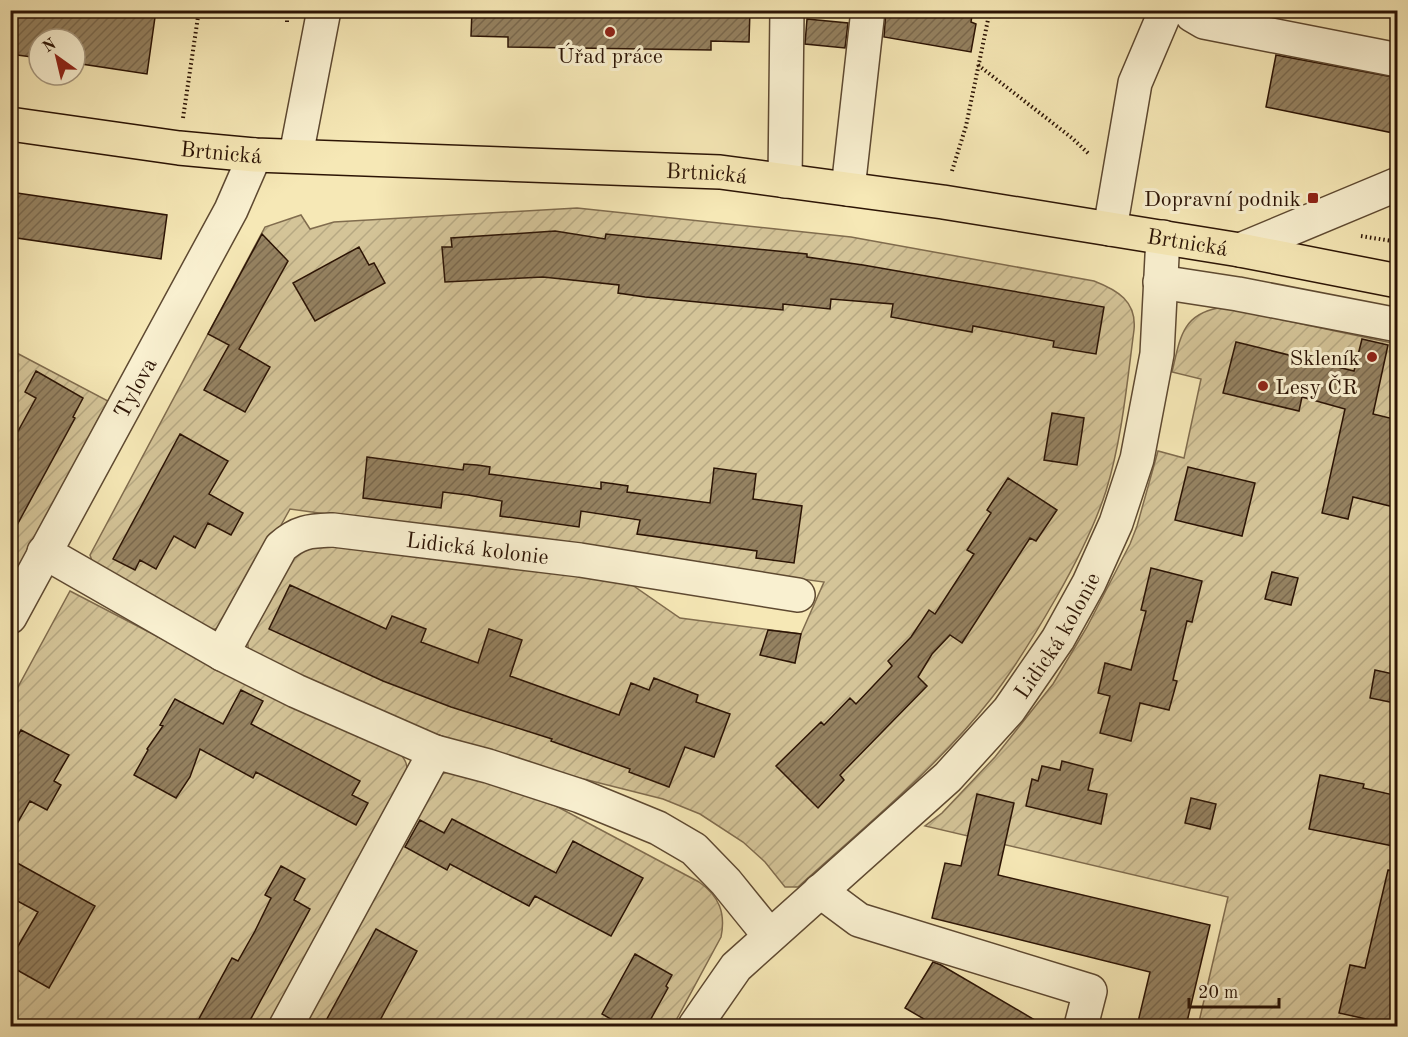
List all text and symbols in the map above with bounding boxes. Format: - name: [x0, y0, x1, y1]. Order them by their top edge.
- marker: Úřad práce: [603, 25, 617, 39]
- north arrow: [27, 27, 87, 87]
- text: N: [40, 36, 60, 56]
- place label: Úřad práce: [557, 42, 663, 68]
- street label: Brtnická: [179, 139, 262, 168]
- street label: Brtnická: [665, 161, 749, 189]
- place label: Dopravní podnik: [1144, 189, 1301, 211]
- marker: Dopravní podnik: [1306, 191, 1320, 205]
- street label: Brtnická: [1145, 226, 1229, 261]
- place label: Skleník: [1290, 348, 1360, 370]
- marker: Skleník: [1365, 350, 1379, 364]
- street label: Tylova: [111, 355, 162, 422]
- place label: Lesy ČR: [1275, 374, 1358, 399]
- marker: Lesy ČR: [1256, 379, 1270, 393]
- street label: Lidická kolonie: [405, 530, 550, 569]
- street label: Lidická kolonie: [1011, 570, 1105, 703]
- scale bar: [1189, 971, 1279, 1009]
- text: 20 m: [1198, 984, 1238, 1002]

